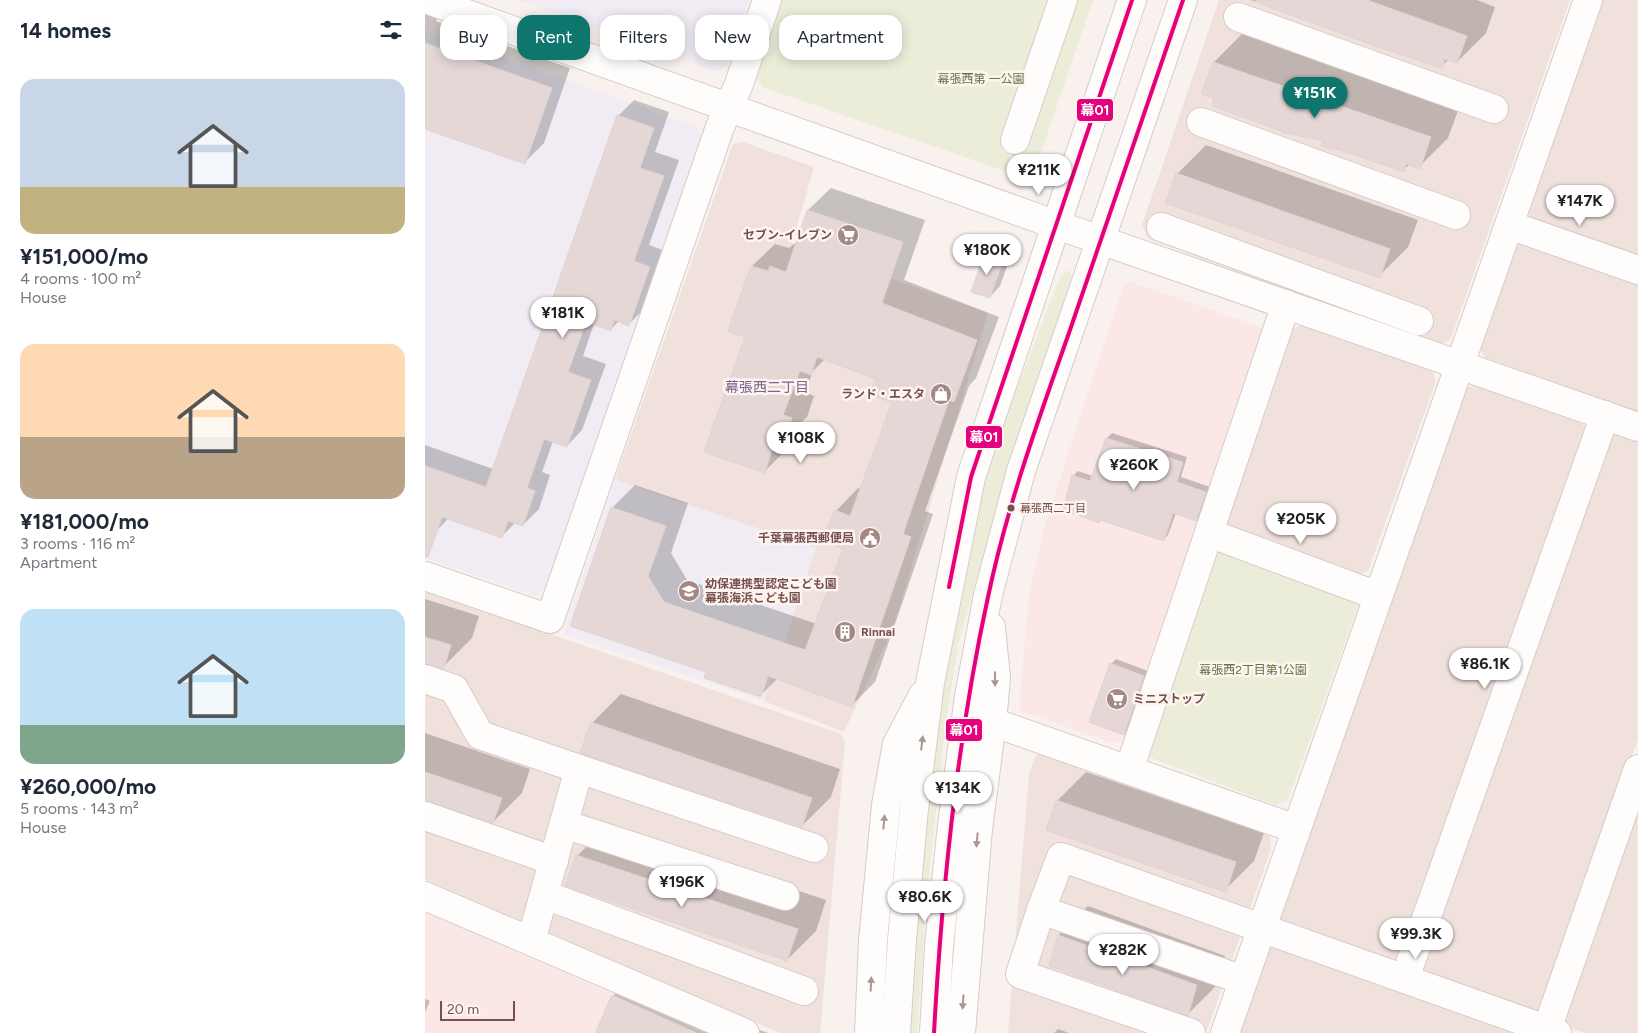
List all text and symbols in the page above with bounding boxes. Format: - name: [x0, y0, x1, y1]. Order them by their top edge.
- chip: Buy: [440, 15, 507, 60]
- chip: Rent: [517, 15, 590, 60]
- chip: Filters: [600, 15, 685, 60]
- chip: New: [695, 15, 769, 60]
- chip: Apartment: [779, 15, 902, 60]
- icon: filters: [377, 16, 405, 44]
- text: 14 homes: [20, 18, 111, 43]
- park label: 幕張西第 一公園: [938, 72, 1024, 86]
- pin: ¥151K: [1280, 76, 1350, 119]
- text: ¥151K: [1294, 83, 1337, 102]
- line badge: 幕01: [1076, 98, 1114, 122]
- text: 幕01: [1081, 102, 1109, 119]
- icon: home: [168, 111, 258, 201]
- pin: ¥211K: [1004, 154, 1074, 196]
- text: ¥211K: [1018, 160, 1060, 179]
- pin: ¥147K: [1545, 184, 1615, 227]
- text: ¥147K: [1557, 191, 1603, 210]
- supermarket icon: セブン-イレブン: [836, 223, 860, 247]
- place label: セブン-イレブン: [743, 228, 832, 242]
- pin: ¥180K: [952, 234, 1022, 276]
- text: ¥180K: [963, 240, 1011, 259]
- text: ¥151,000/mo: [20, 244, 148, 269]
- text: 4 rooms · 100 m²: [20, 269, 141, 288]
- text: House: [20, 288, 66, 307]
- pin: ¥181K: [528, 296, 598, 339]
- text: ¥181K: [541, 303, 585, 322]
- icon: home: [168, 376, 258, 466]
- district label: 幕張西二丁目: [725, 379, 809, 396]
- shop icon: ランド・エスタ: [929, 382, 953, 406]
- place label: ランド・エスタ: [841, 387, 925, 401]
- pin: ¥108K: [766, 422, 836, 464]
- line badge: 幕01: [965, 425, 1003, 449]
- text: ¥108K: [777, 428, 825, 447]
- text: 幕01: [970, 429, 998, 446]
- pin: ¥260K: [1099, 448, 1169, 491]
- text: ¥260K: [1109, 455, 1159, 474]
- place label: 幕張西二丁目: [1020, 502, 1086, 515]
- pin: ¥205K: [1266, 502, 1336, 545]
- marker: 幕張西二丁目: [1006, 503, 1016, 513]
- text: ¥181,000/mo: [20, 509, 149, 534]
- text: ¥205K: [1276, 509, 1326, 528]
- public building icon: 千葉幕張西郵便局: [858, 526, 882, 550]
- place label: 千葉幕張西郵便局: [758, 531, 854, 545]
- text: 3 rooms · 116 m²: [20, 534, 135, 553]
- text: Apartment: [20, 553, 97, 572]
- place label: 幼保連携型認定こども園 幕張海浜こども園: [705, 577, 837, 605]
- school or university icon: 幼保連携型認定こども園 幕張海浜こども園: [677, 579, 701, 603]
- building icon: Rinnai: [833, 620, 857, 644]
- place label: Rinnai: [861, 625, 895, 639]
- icon: home: [168, 641, 258, 731]
- pin: ¥86.1K: [1444, 648, 1526, 690]
- text: ¥86.1K: [1460, 654, 1510, 673]
- park label: 幕張西2丁目第1公園: [1199, 663, 1307, 677]
- one-way arrow: [991, 671, 999, 687]
- supermarket icon: ミニストップ: [1105, 687, 1129, 711]
- place label: ミニストップ: [1133, 692, 1205, 706]
- line badge: 幕01: [945, 718, 983, 742]
- text: 幕01: [950, 722, 978, 739]
- one-way arrow: [918, 735, 926, 751]
- pin: ¥134K: [923, 772, 993, 814]
- text: ¥260,000/mo: [20, 774, 156, 799]
- text: ¥134K: [935, 778, 981, 797]
- text: 5 rooms · 143 m²: [20, 799, 139, 818]
- one-way arrow: [880, 814, 888, 830]
- text: House: [20, 818, 66, 837]
- one-way arrow: [973, 832, 981, 848]
- pin: ¥196K: [647, 866, 717, 908]
- text: ¥196K: [659, 872, 705, 891]
- pin: ¥80.6K: [884, 880, 966, 923]
- text: ¥80.6K: [898, 887, 952, 906]
- pin: ¥99.3K: [1375, 918, 1457, 960]
- text: ¥99.3K: [1390, 924, 1442, 943]
- pin: ¥282K: [1088, 934, 1158, 976]
- text: ¥282K: [1099, 940, 1147, 959]
- one-way arrow: [868, 976, 876, 992]
- one-way arrow: [959, 994, 967, 1010]
- scale bar: [440, 998, 515, 1021]
- text: 20 m: [447, 1001, 479, 1018]

